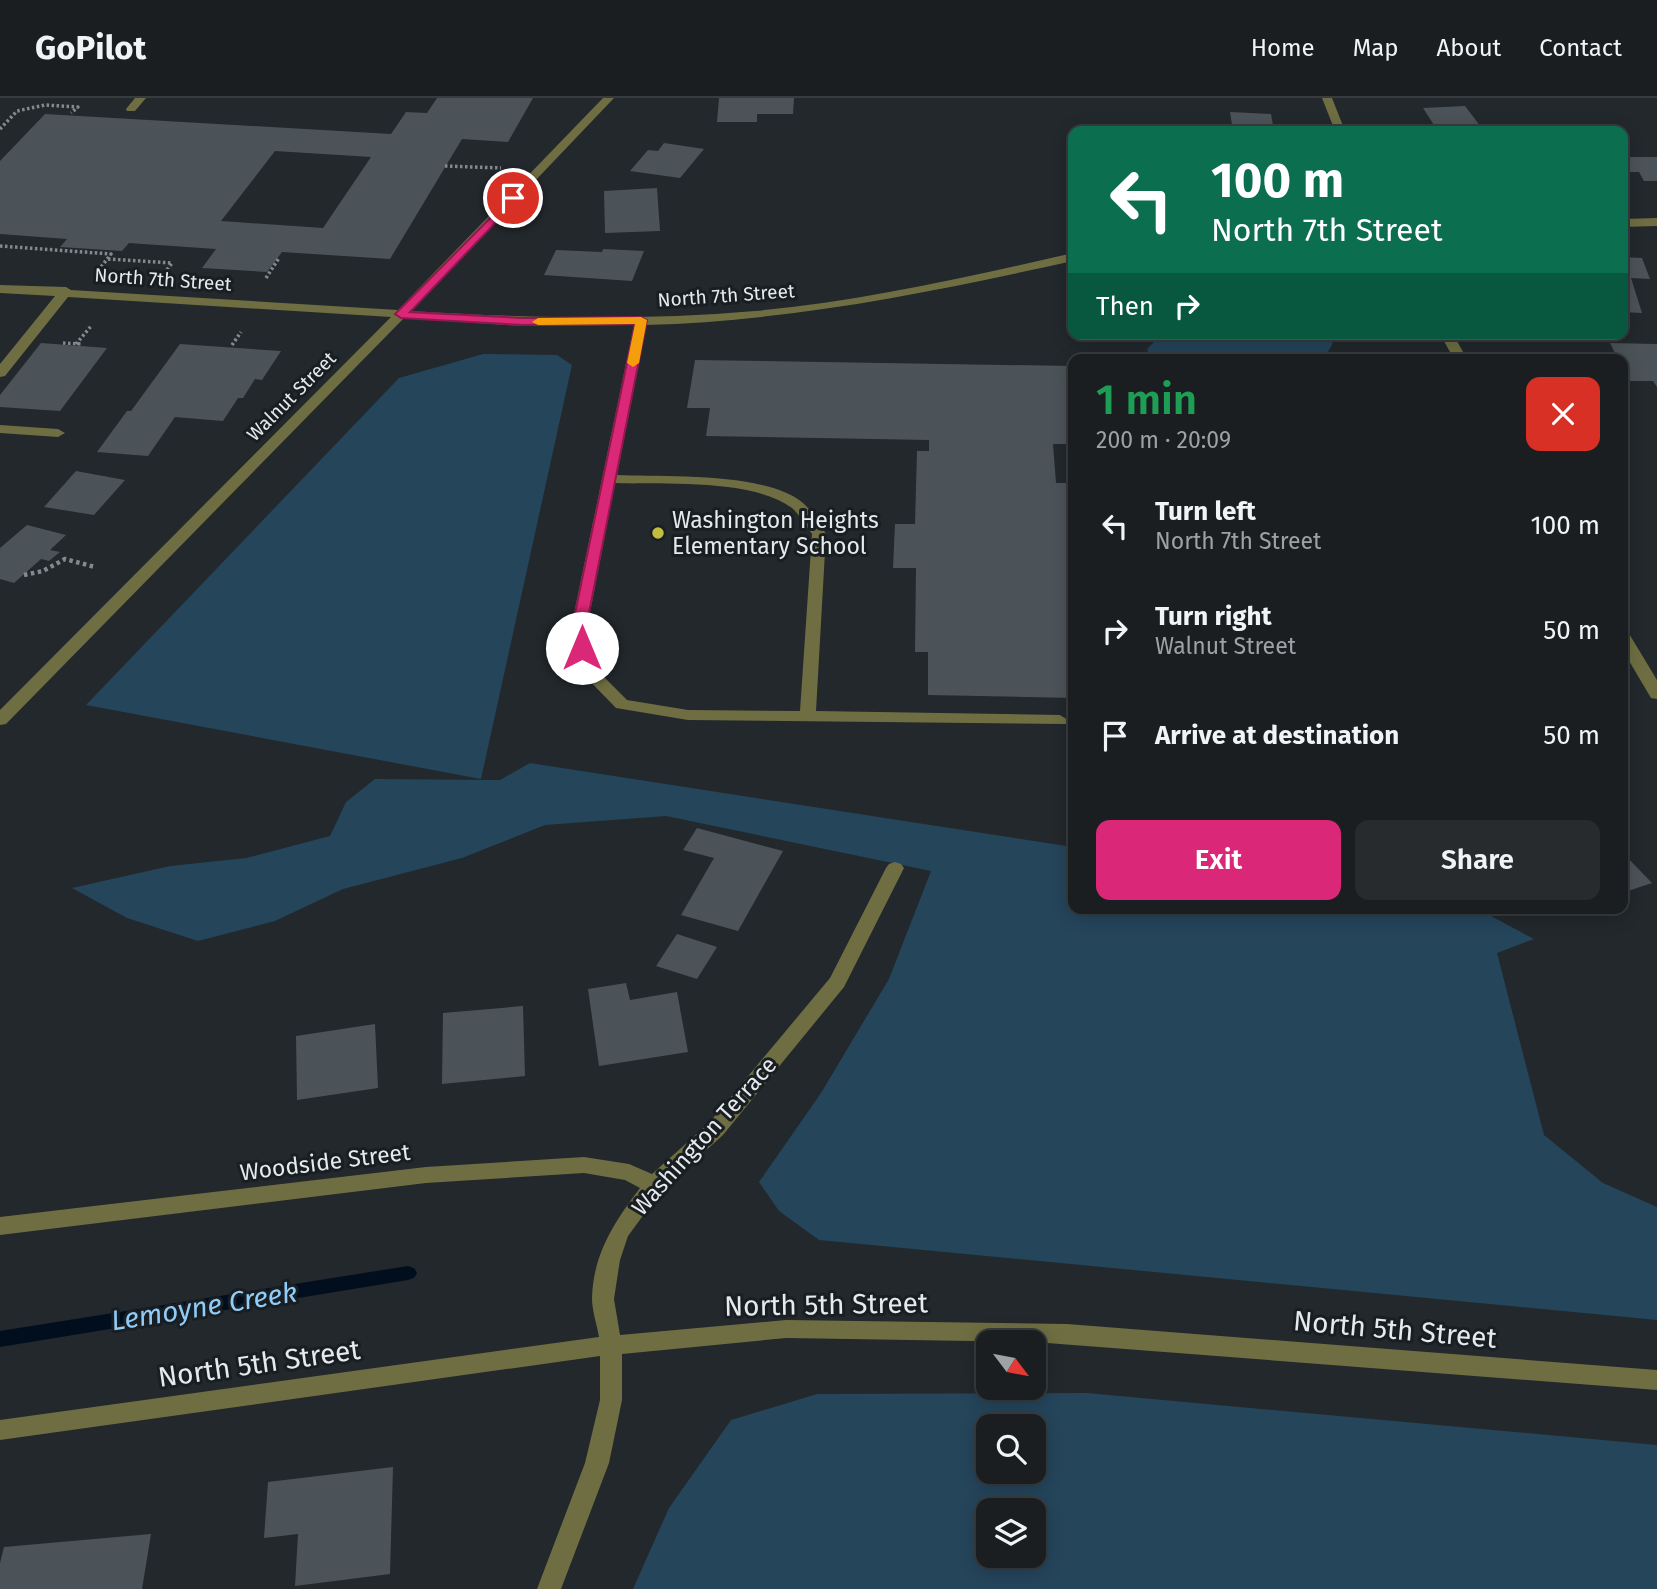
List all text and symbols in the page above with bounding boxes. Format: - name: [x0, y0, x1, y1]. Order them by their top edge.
- text: GoPilot: [35, 28, 146, 68]
- text: Home: [1251, 34, 1315, 62]
- text: Map: [1353, 34, 1399, 62]
- text: About: [1437, 34, 1501, 62]
- text: Contact: [1539, 34, 1622, 62]
- text: 100 m: [1211, 151, 1344, 210]
- icon: left: [1096, 154, 1187, 245]
- pin: [483, 168, 543, 228]
- icon: arrive: [494, 179, 532, 217]
- text: North 7th Street: [1211, 211, 1443, 249]
- street label: North 7th Street: [94, 263, 232, 296]
- street label: North 7th Street: [657, 279, 796, 312]
- icon: right: [1168, 287, 1206, 325]
- text: Then: [1096, 291, 1154, 322]
- street label: Walnut Street: [242, 347, 341, 446]
- text: 1 min: [1096, 375, 1197, 425]
- button: close: [1526, 377, 1600, 451]
- text: 200 m · 20:09: [1096, 426, 1231, 454]
- text: Turn left: [1155, 496, 1256, 527]
- place label: Washington Heights Elementary School: [672, 506, 879, 560]
- icon: left: [1096, 507, 1134, 545]
- text: 100 m: [1531, 510, 1600, 541]
- marker: Washington Heights Elementary School: [650, 525, 666, 541]
- text: North 7th Street: [1155, 527, 1321, 555]
- text: Turn right: [1155, 601, 1272, 632]
- position arrow: [545, 611, 619, 685]
- icon: right: [1096, 612, 1134, 650]
- text: 50 m: [1543, 615, 1600, 646]
- text: Walnut Street: [1155, 632, 1296, 660]
- icon: arrive: [1096, 717, 1134, 755]
- text: Arrive at destination: [1155, 720, 1399, 751]
- text: 50 m: [1543, 720, 1600, 751]
- button: Exit: [1096, 820, 1341, 900]
- button: Share: [1355, 820, 1600, 900]
- street label: Washington Terrace: [626, 1051, 782, 1221]
- street label: Woodside Street: [238, 1138, 412, 1186]
- water label: Lemoyne Creek: [109, 1275, 299, 1337]
- street label: North 5th Street: [724, 1286, 929, 1323]
- street label: North 5th Street: [1292, 1304, 1499, 1355]
- north arrow: [976, 1330, 1046, 1400]
- map controls: [976, 1330, 1046, 1568]
- street label: North 5th Street: [156, 1333, 363, 1394]
- button: search: [976, 1414, 1046, 1484]
- button: layers: [976, 1498, 1046, 1568]

